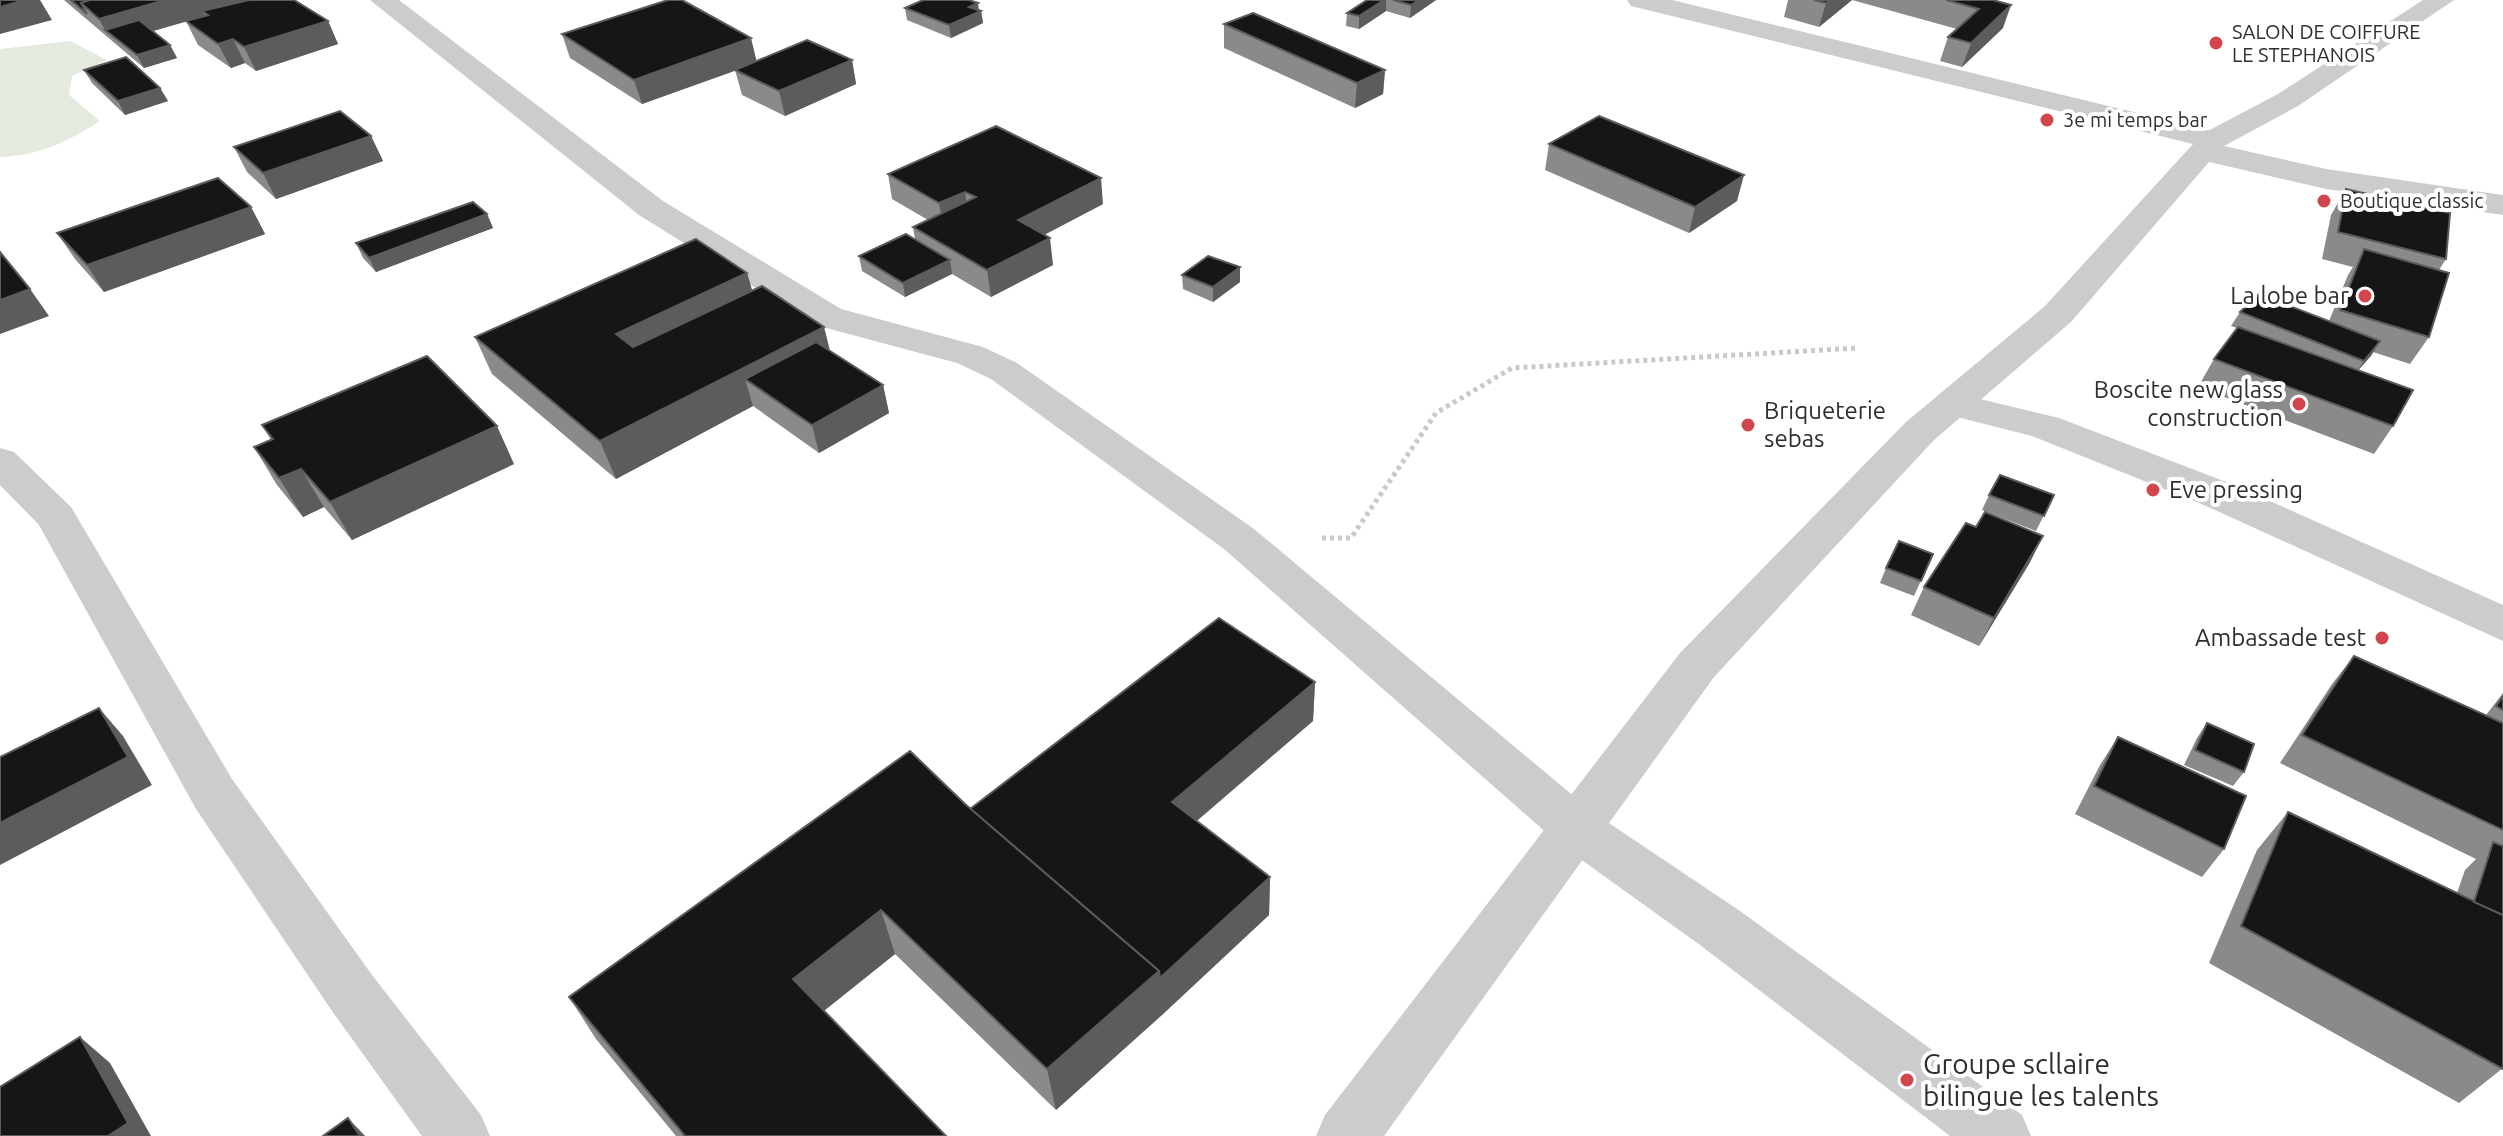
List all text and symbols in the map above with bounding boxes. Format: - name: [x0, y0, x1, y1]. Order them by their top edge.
- place label: SALON DE COIFFURE LE STEPHANOIS: [2232, 20, 2420, 66]
- marker: SALON DE COIFFURE LE STEPHANOIS: [2207, 34, 2225, 52]
- place label: 3e mi temps bar: [2063, 108, 2208, 131]
- marker: 3e mi temps bar: [2038, 111, 2056, 129]
- place label: Boutique classic: [2340, 189, 2484, 212]
- marker: Boutique classic: [2315, 192, 2333, 210]
- place label: La lobe bar: [2230, 282, 2349, 309]
- marker: La lobe bar: [2356, 287, 2374, 305]
- place label: Boscite new glass construction: [2094, 376, 2283, 431]
- marker: Boscite new glass construction: [2290, 395, 2308, 413]
- place label: Briqueterie sebas: [1764, 397, 1886, 452]
- marker: Briqueterie sebas: [1739, 416, 1757, 434]
- place label: Eve pressing: [2169, 476, 2303, 503]
- marker: Eve pressing: [2144, 481, 2162, 499]
- place label: Ambassade test: [2195, 624, 2367, 651]
- marker: Ambassade test: [2373, 629, 2391, 647]
- place label: Groupe scllaire bilingue les talents: [1923, 1048, 2159, 1111]
- marker: Groupe scllaire bilingue les talents: [1898, 1071, 1916, 1089]

